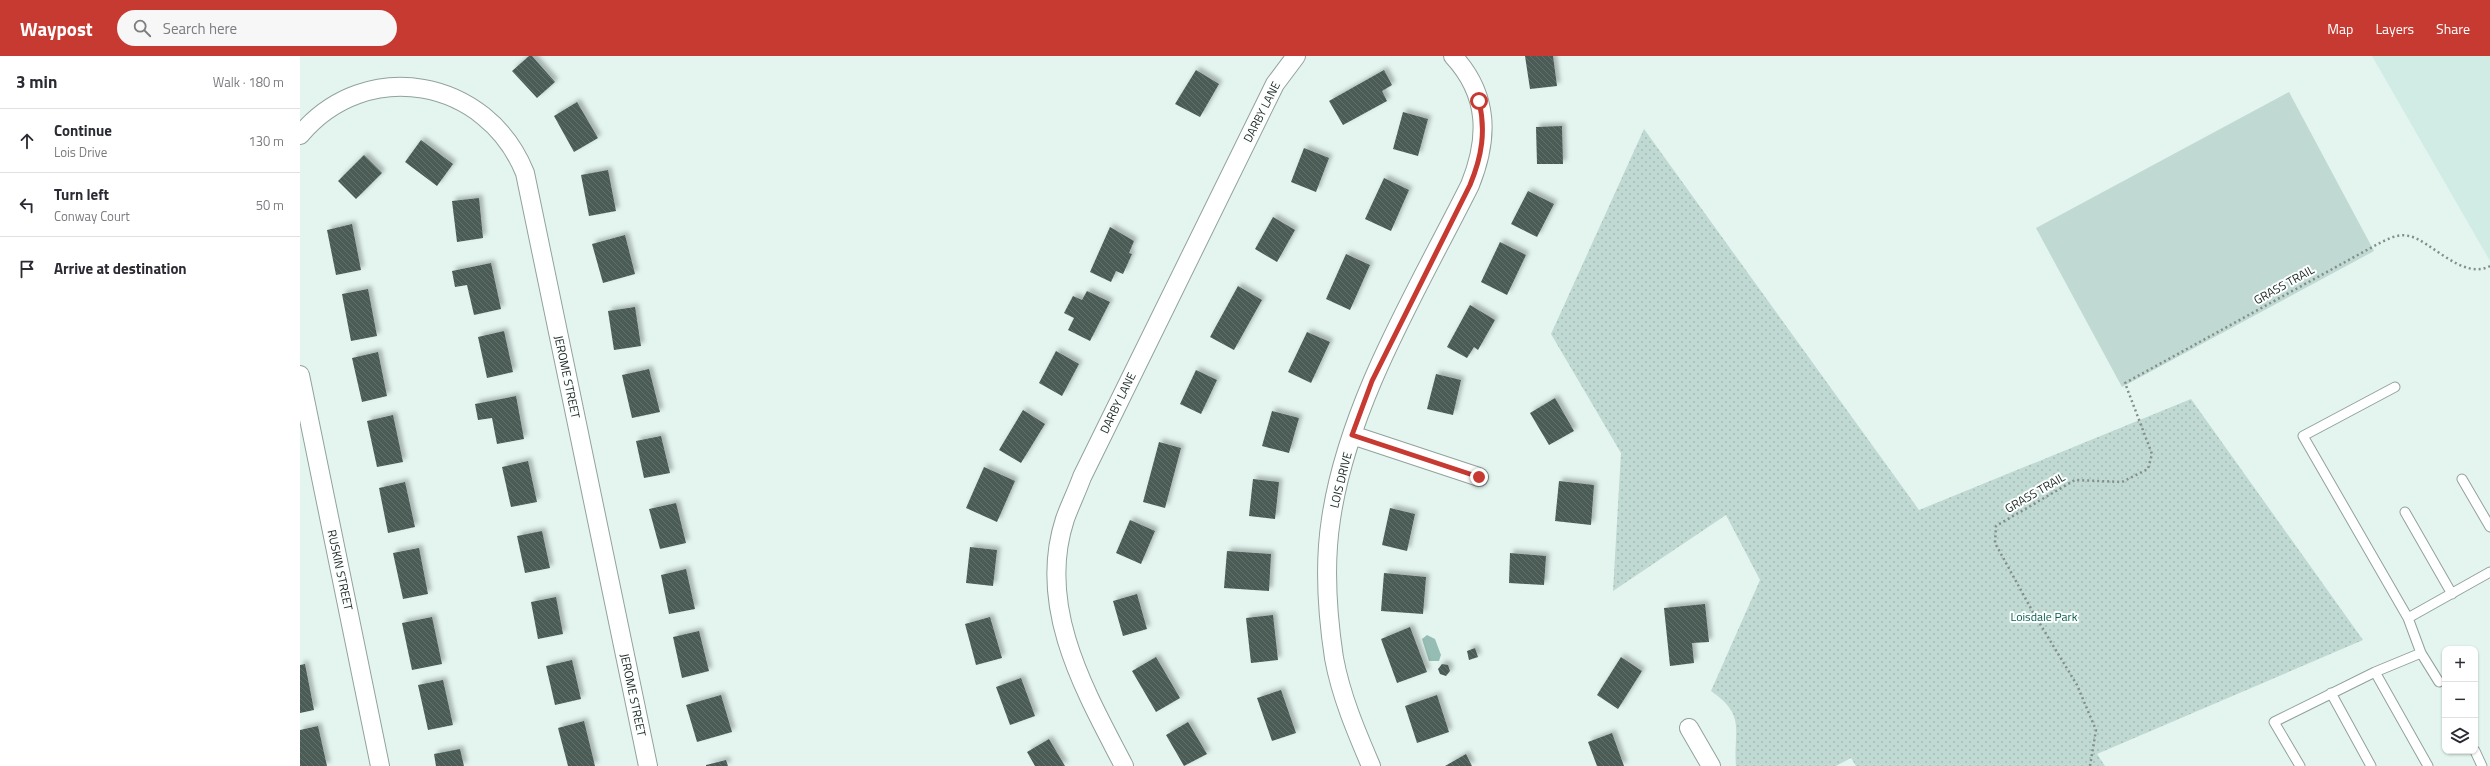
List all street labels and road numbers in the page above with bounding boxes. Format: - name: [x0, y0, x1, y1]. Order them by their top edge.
- street label: DARBY LANE: [1238, 78, 1285, 145]
- street label: GRASS TRAIL: [2250, 260, 2318, 309]
- street label: JEROME STREET: [549, 334, 586, 421]
- street label: DARBY LANE: [1095, 369, 1141, 437]
- street label: LOIS DRIVE: [1324, 449, 1357, 510]
- street label: GRASS TRAIL: [2001, 467, 2069, 518]
- street label: RUSKIN STREET: [323, 528, 358, 613]
- street label: JEROME STREET: [615, 652, 652, 739]

